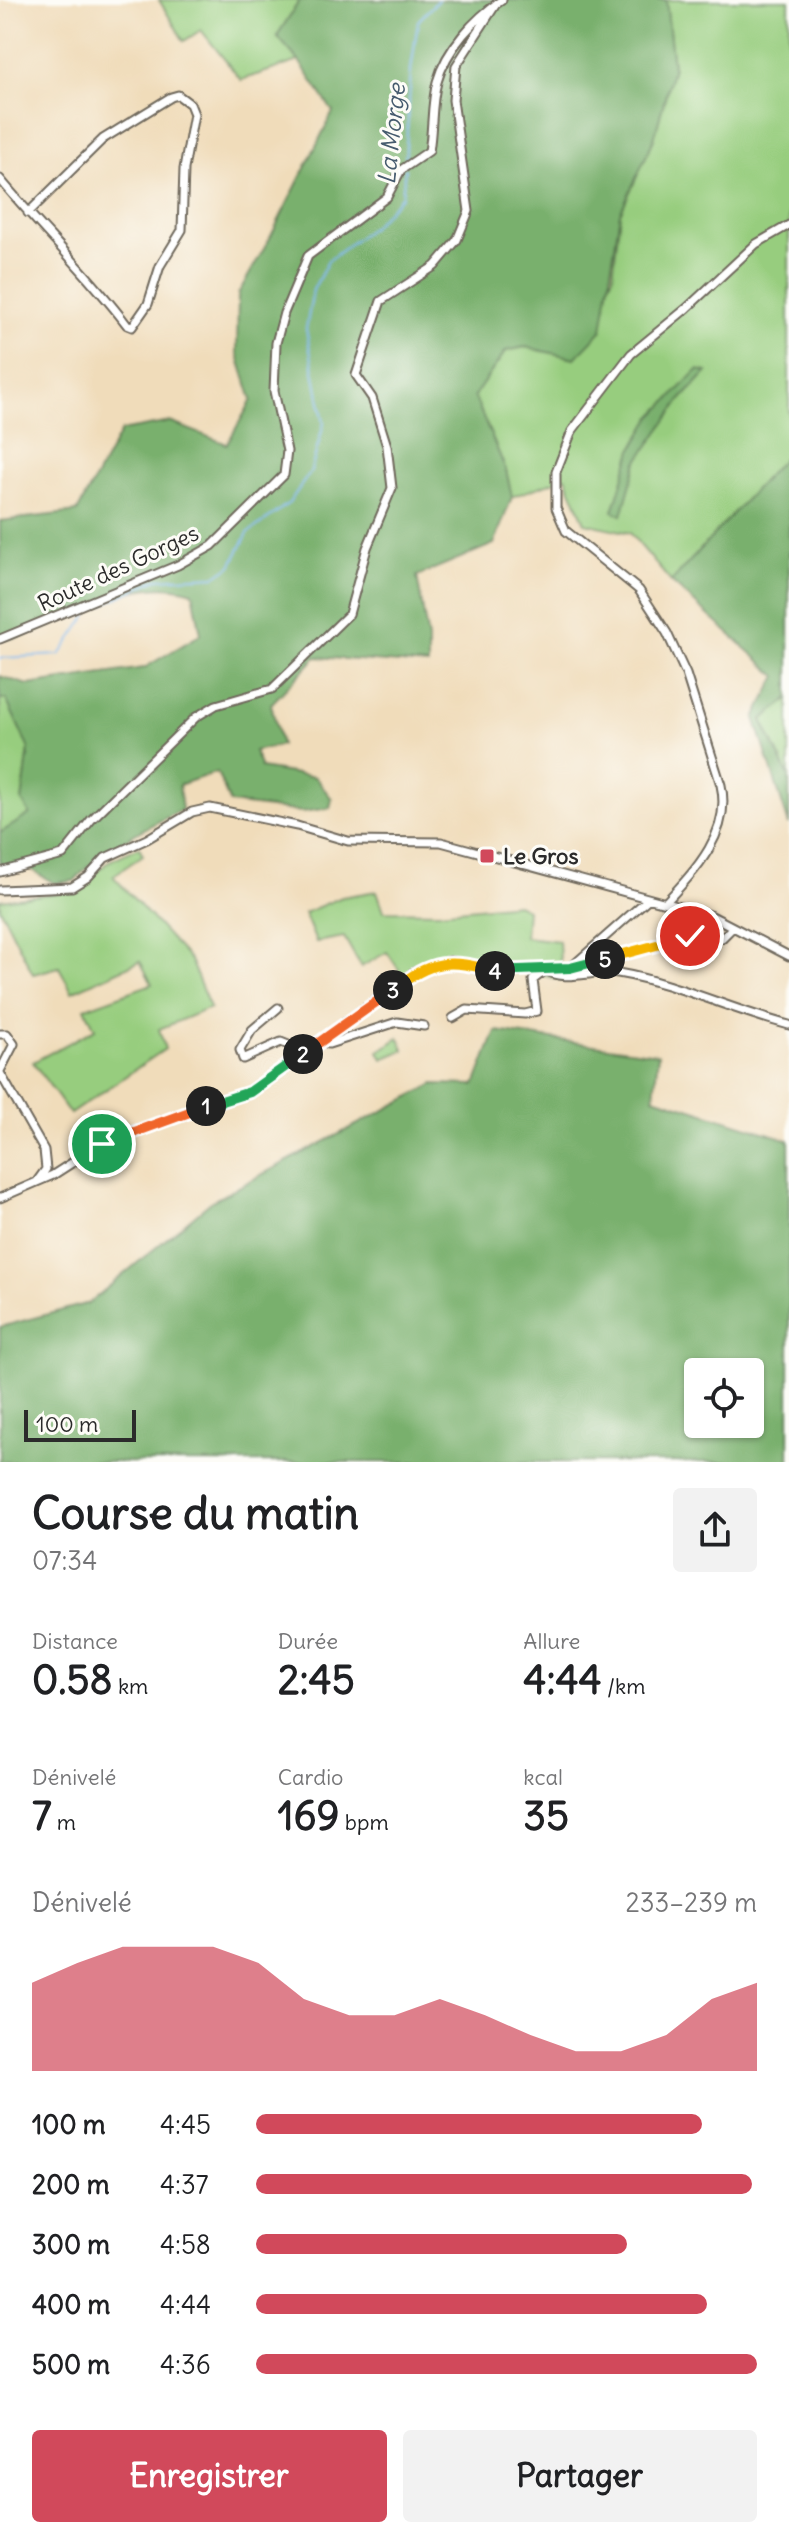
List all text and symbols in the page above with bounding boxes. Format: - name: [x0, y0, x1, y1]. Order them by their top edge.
- water label: La Morge: [371, 80, 411, 186]
- street label: Route des Gorges: [33, 518, 203, 618]
- place label: Le Gros: [503, 842, 578, 870]
- marker: Le Gros: [478, 847, 496, 865]
- pin: [656, 902, 724, 970]
- icon: check: [668, 914, 712, 958]
- pin: 5: [585, 939, 625, 979]
- text: 5: [599, 945, 611, 973]
- pin: 4: [475, 951, 515, 991]
- text: 4: [489, 957, 501, 985]
- pin: 3: [373, 970, 413, 1010]
- text: 3: [387, 976, 399, 1004]
- pin: 2: [283, 1034, 323, 1074]
- text: 2: [297, 1040, 309, 1068]
- pin: 1: [186, 1086, 226, 1126]
- text: 1: [202, 1092, 210, 1120]
- pin: [68, 1110, 136, 1178]
- icon: arrive: [80, 1122, 124, 1166]
- map controls: [684, 1358, 764, 1438]
- button: locate: [684, 1358, 764, 1438]
- scale bar: [24, 1406, 136, 1442]
- text: 100 m: [36, 1410, 98, 1438]
- text: Course du matin: [32, 1486, 359, 1541]
- button: share: [673, 1488, 757, 1572]
- text: 07:34: [32, 1544, 97, 1577]
- text: Distance: [32, 1627, 118, 1655]
- text: Durée: [278, 1627, 338, 1655]
- text: Allure: [523, 1627, 580, 1655]
- text: 0.58: [32, 1655, 113, 1705]
- text: 2:45: [278, 1655, 355, 1705]
- text: 4:44: [523, 1655, 602, 1705]
- text: km: [113, 1672, 148, 1700]
- text: /km: [602, 1672, 645, 1700]
- text: Dénivelé: [32, 1763, 116, 1791]
- text: Cardio: [278, 1763, 343, 1791]
- text: kcal: [523, 1763, 563, 1791]
- text: 7: [32, 1791, 52, 1841]
- text: 169: [278, 1791, 340, 1841]
- text: 35: [523, 1791, 569, 1841]
- text: m: [52, 1808, 76, 1836]
- text: bpm: [340, 1808, 389, 1836]
- text: Dénivelé: [32, 1886, 132, 1919]
- text: 233–239 m: [625, 1886, 757, 1919]
- text: 100 m: [32, 2108, 106, 2141]
- text: 4:45: [160, 2108, 211, 2141]
- text: 200 m: [32, 2168, 109, 2201]
- text: 4:37: [160, 2168, 208, 2201]
- text: 300 m: [32, 2228, 110, 2261]
- text: 4:58: [160, 2228, 211, 2261]
- text: 400 m: [32, 2288, 110, 2321]
- text: 4:44: [160, 2288, 211, 2321]
- text: 500 m: [32, 2348, 110, 2381]
- text: 4:36: [160, 2348, 211, 2381]
- button: Enregistrer: [32, 2430, 387, 2522]
- button: Partager: [403, 2430, 757, 2522]

